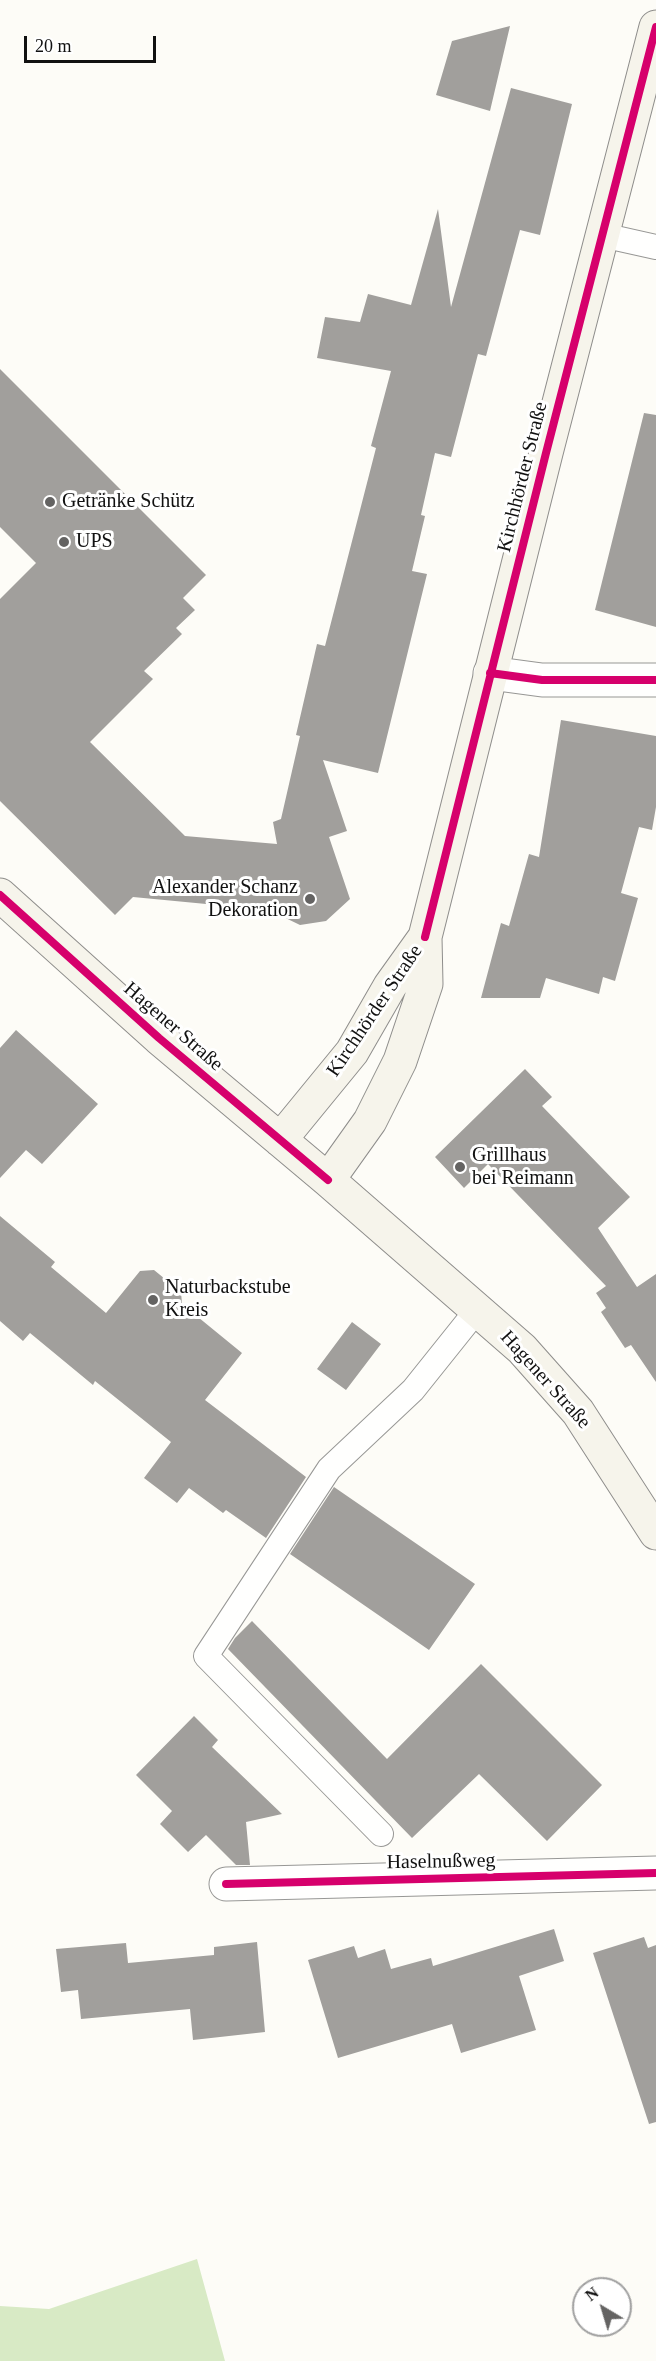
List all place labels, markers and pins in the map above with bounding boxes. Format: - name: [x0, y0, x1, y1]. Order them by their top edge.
- place label: Getränke Schütz: [62, 490, 195, 514]
- marker: Getränke Schütz: [43, 495, 57, 509]
- place label: UPS: [76, 530, 113, 554]
- marker: UPS: [57, 535, 71, 549]
- place label: Alexander Schanz Dekoration: [152, 876, 298, 923]
- marker: Alexander Schanz Dekoration: [303, 892, 317, 906]
- place label: Grillhaus bei Reimann: [472, 1144, 574, 1191]
- marker: Grillhaus bei Reimann: [453, 1160, 467, 1174]
- place label: Naturbackstube Kreis: [165, 1276, 291, 1323]
- marker: Naturbackstube Kreis: [146, 1293, 160, 1307]

